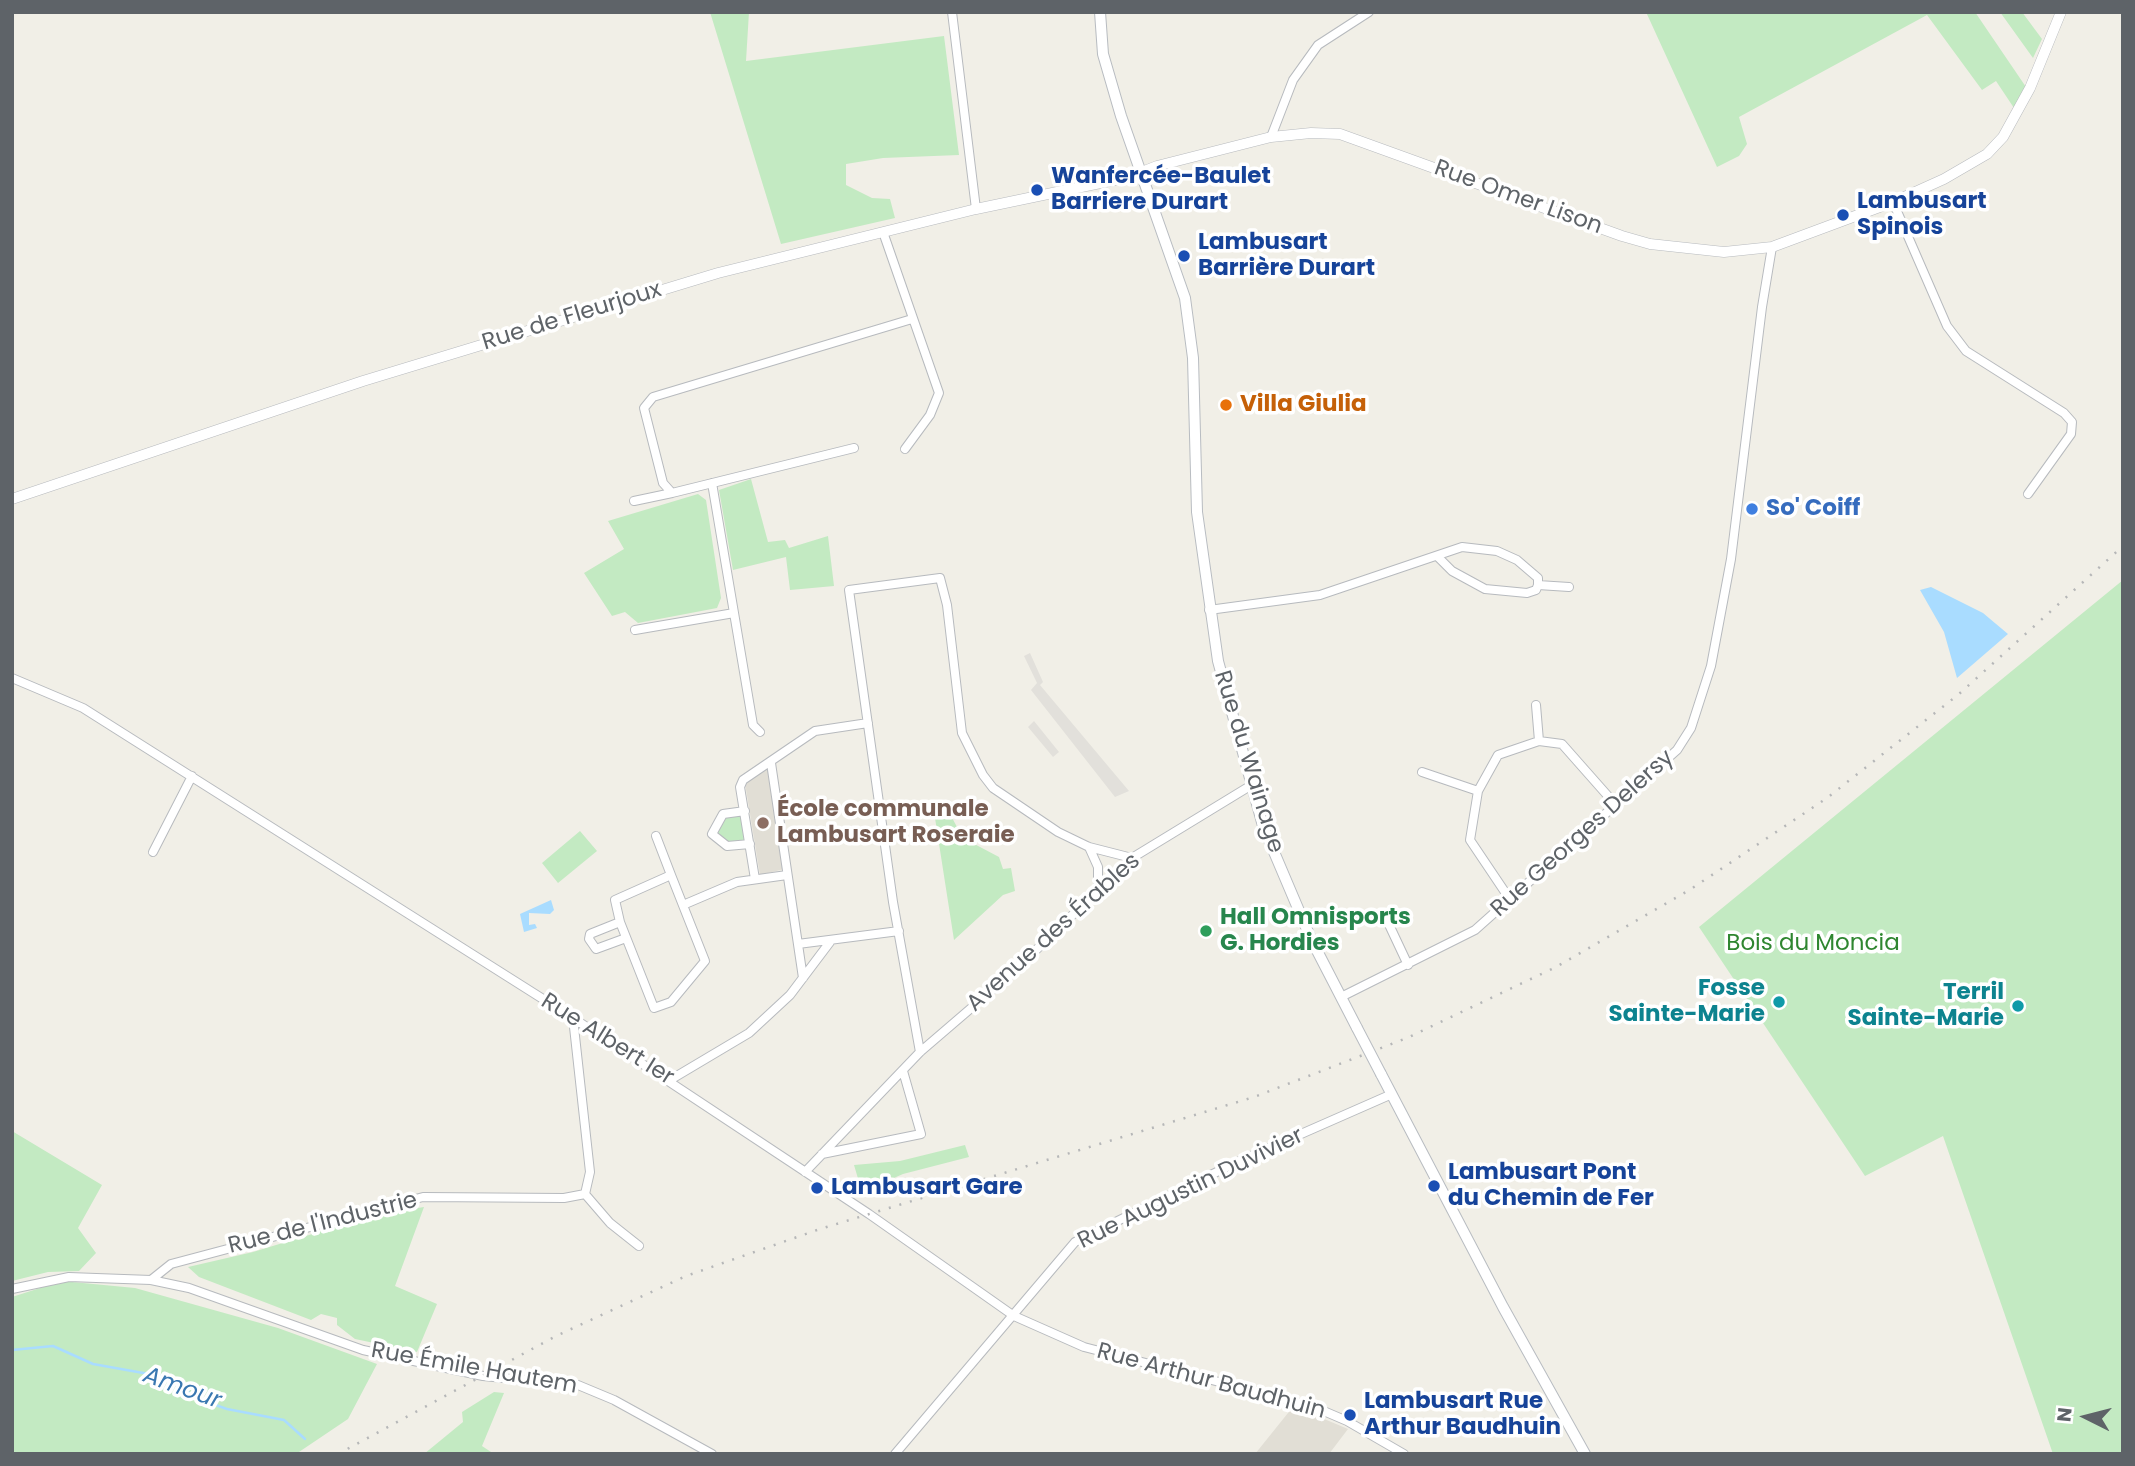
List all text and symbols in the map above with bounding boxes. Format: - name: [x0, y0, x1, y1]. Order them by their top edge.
- street label: Rue Omer Lison: [1430, 155, 1606, 241]
- place label: Wanfercée-Baulet Barriere Durart: [1051, 163, 1271, 217]
- marker: Wanfercée-Baulet Barriere Durart: [1029, 182, 1045, 198]
- place label: Lambusart Spinois: [1857, 188, 1987, 242]
- marker: Lambusart Spinois: [1835, 207, 1851, 223]
- place label: Lambusart Barrière Durart: [1198, 229, 1375, 283]
- marker: Lambusart Barrière Durart: [1176, 248, 1192, 264]
- street label: Rue de Fleurjoux: [479, 277, 665, 357]
- place label: Villa Giulia: [1240, 391, 1367, 419]
- marker: Villa Giulia: [1218, 397, 1234, 413]
- place label: So' Coiff: [1766, 495, 1860, 523]
- marker: So' Coiff: [1744, 501, 1760, 517]
- street label: Rue du Wainage: [1207, 667, 1289, 857]
- street label: Rue Georges Delersy: [1486, 745, 1680, 923]
- place label: École communale Lambusart Roseraie: [777, 796, 1015, 850]
- marker: École communale Lambusart Roseraie: [755, 815, 771, 831]
- street label: Avenue des Érables: [962, 848, 1146, 1018]
- place label: Hall Omnisports G. Hordies: [1220, 904, 1411, 958]
- marker: Hall Omnisports G. Hordies: [1198, 923, 1214, 939]
- park label: Bois du Moncia: [1726, 930, 1900, 958]
- place label: Fosse Sainte-Marie: [1609, 975, 1765, 1029]
- place label: Terril Sainte-Marie: [1848, 979, 2004, 1033]
- street label: Rue Albert Ier: [535, 988, 679, 1092]
- marker: Fosse Sainte-Marie: [1771, 994, 1787, 1010]
- marker: Terril Sainte-Marie: [2010, 998, 2026, 1014]
- street label: Rue Augustin Duvivier: [1074, 1122, 1308, 1256]
- place label: Lambusart Pont du Chemin de Fer: [1448, 1159, 1654, 1213]
- place label: Lambusart Gare: [831, 1174, 1023, 1202]
- marker: Lambusart Pont du Chemin de Fer: [1426, 1178, 1442, 1194]
- marker: Lambusart Gare: [809, 1180, 825, 1196]
- street label: Rue de l'Industrie: [226, 1187, 420, 1261]
- street label: Rue Émile Hautem: [369, 1337, 579, 1401]
- street label: Rue Arthur Baudhuin: [1094, 1338, 1328, 1426]
- water label: Amour: [139, 1362, 225, 1416]
- north arrow: [2051, 1382, 2121, 1452]
- place label: Lambusart Rue Arthur Baudhuin: [1364, 1388, 1561, 1442]
- text: N: [2050, 1406, 2079, 1423]
- marker: Lambusart Rue Arthur Baudhuin: [1342, 1407, 1358, 1423]

